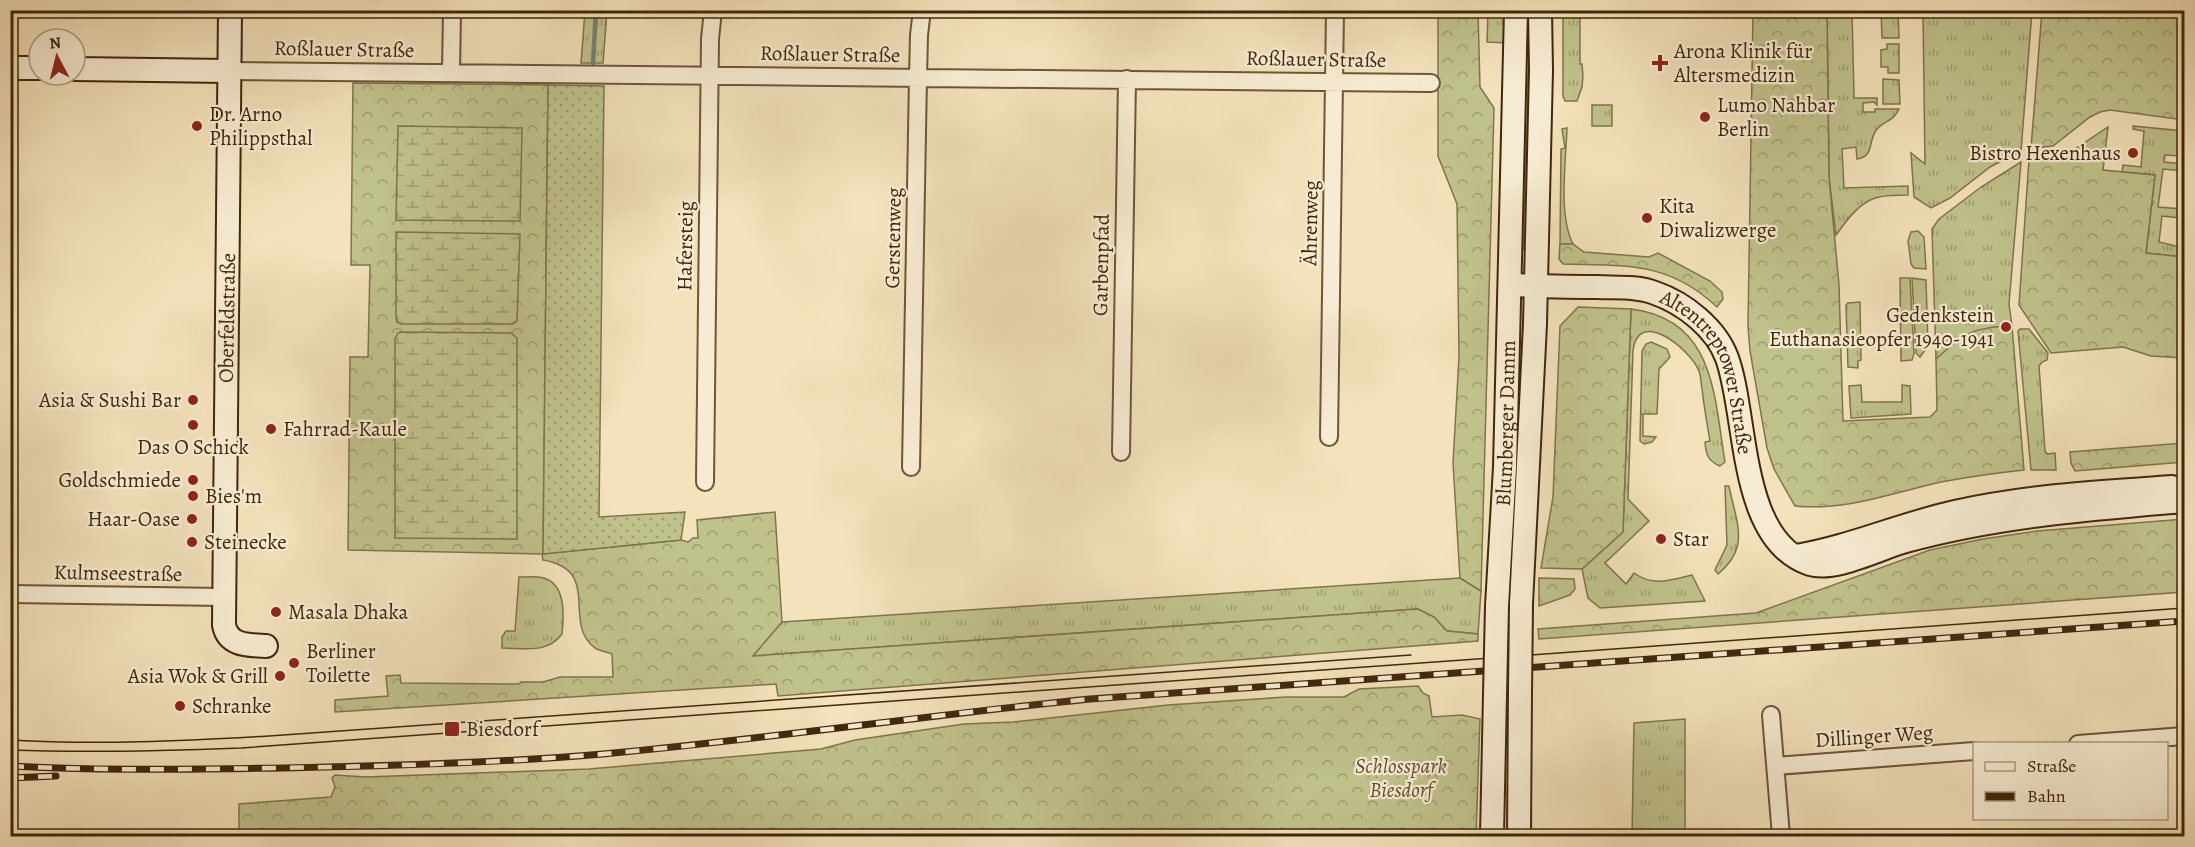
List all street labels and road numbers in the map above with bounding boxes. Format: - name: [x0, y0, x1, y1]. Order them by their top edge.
- street label: Roßlauer Straße: [274, 34, 414, 64]
- street label: Roßlauer Straße: [760, 39, 900, 69]
- street label: Roßlauer Straße: [1246, 44, 1386, 74]
- street label: Ährenweg: [1295, 179, 1325, 267]
- street label: Gerstenweg: [878, 187, 908, 289]
- street label: Hafersteig: [670, 200, 700, 291]
- street label: Garbenpfad: [1086, 213, 1116, 316]
- street label: Oberfeldstraße: [212, 253, 242, 383]
- street label: Altentreptower Straße: [1655, 282, 1759, 457]
- street label: Blumberger Damm: [1489, 340, 1522, 507]
- street label: Kulmseestraße: [53, 558, 183, 588]
- street label: Dillinger Weg: [1814, 718, 1934, 754]

